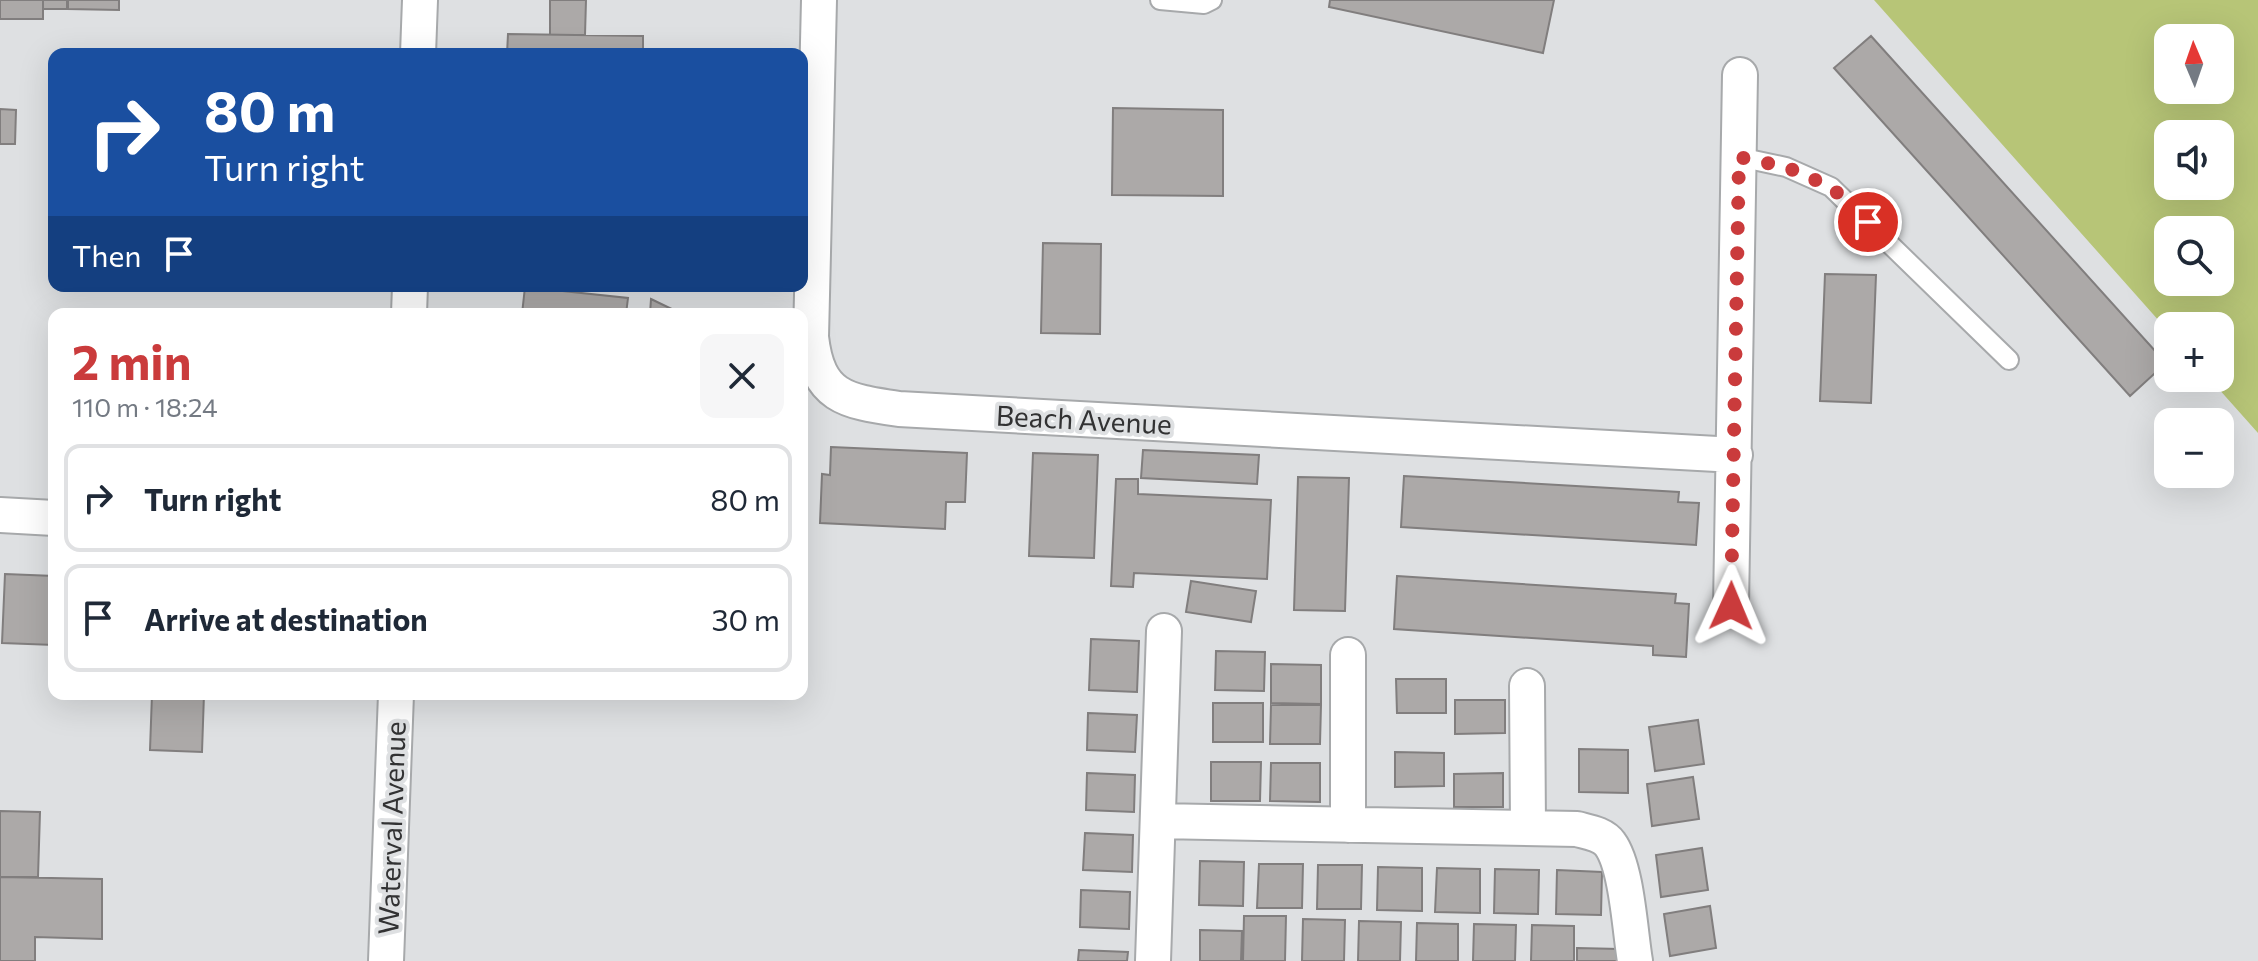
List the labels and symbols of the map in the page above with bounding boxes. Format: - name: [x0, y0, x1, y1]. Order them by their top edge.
- north arrow: [2154, 24, 2234, 104]
- pin: [1834, 188, 1902, 256]
- street label: Beach Avenue: [995, 397, 1173, 441]
- position arrow: [1689, 564, 1773, 648]
- street label: Waterval Avenue: [370, 721, 412, 935]

